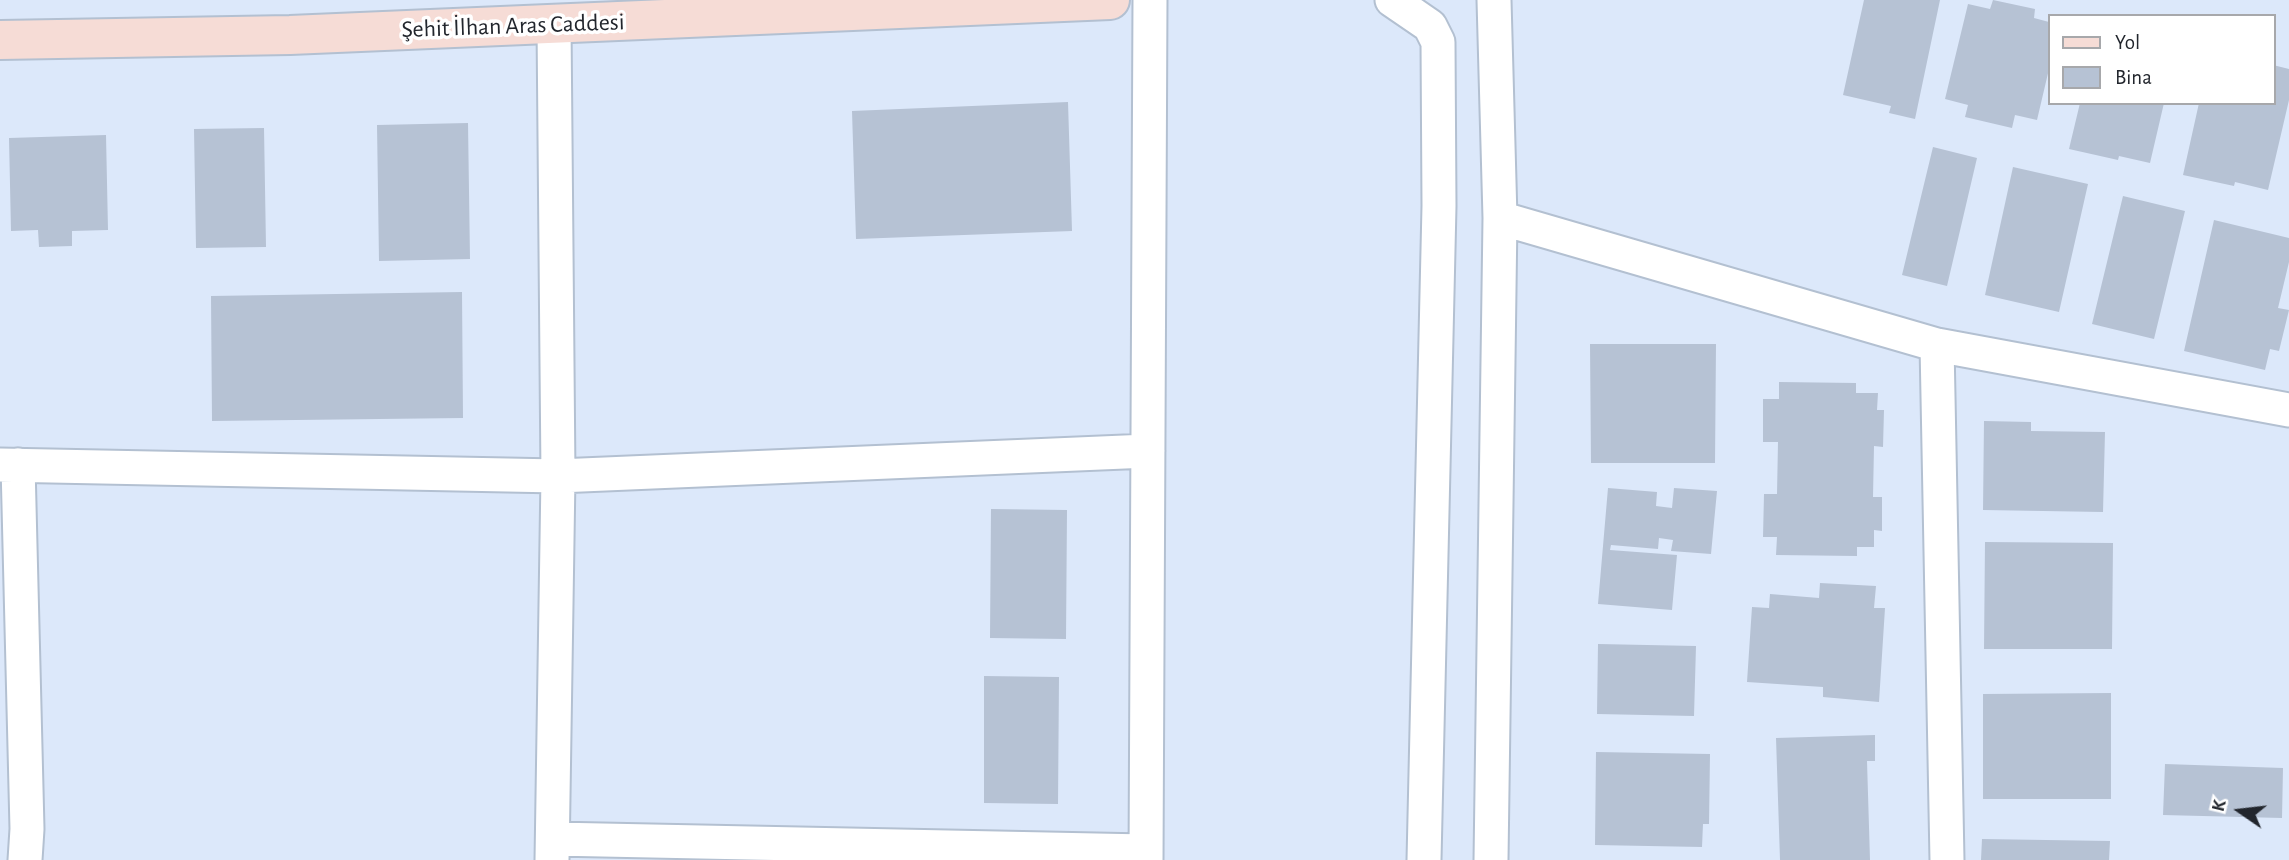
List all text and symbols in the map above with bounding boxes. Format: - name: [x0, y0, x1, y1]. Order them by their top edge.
- street label: Şehit İlhan Aras Caddesi: [401, 8, 625, 44]
- legend: [2048, 14, 2275, 105]
- text: Yol: [2115, 32, 2140, 53]
- text: Bina: [2115, 67, 2152, 88]
- north arrow: [2205, 776, 2275, 846]
- text: K: [2209, 798, 2230, 813]

